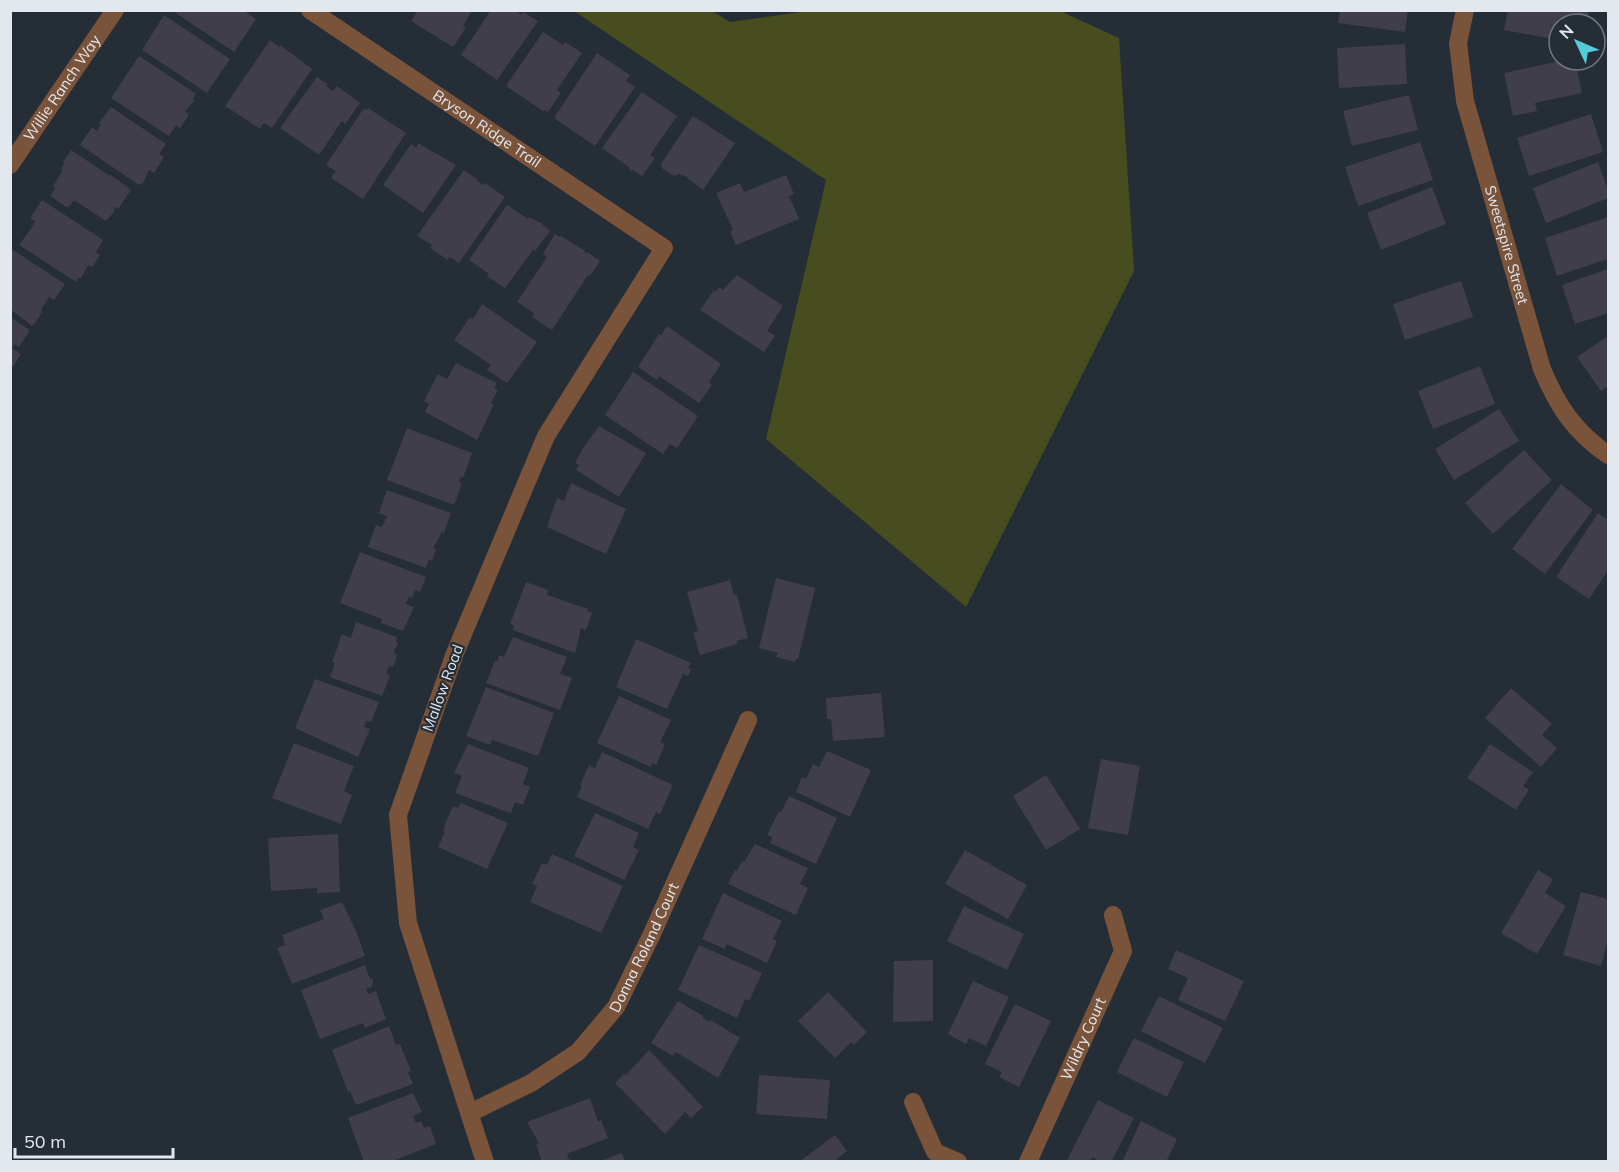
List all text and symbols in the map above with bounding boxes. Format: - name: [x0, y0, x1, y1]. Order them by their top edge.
- north arrow: [1547, 12, 1607, 72]
- text: N: [1555, 20, 1578, 43]
- street label: Willie Ranch Way: [19, 31, 104, 144]
- street label: Bryson Ridge Trail: [429, 85, 545, 172]
- street label: Sweetspire Street: [1481, 183, 1533, 307]
- street label: Mallow Road: [418, 642, 467, 734]
- street label: Donna Roland Court: [605, 880, 683, 1015]
- street label: Wildry Court: [1056, 994, 1110, 1083]
- scale bar: [15, 1121, 172, 1159]
- text: 50 m: [24, 1130, 66, 1153]

